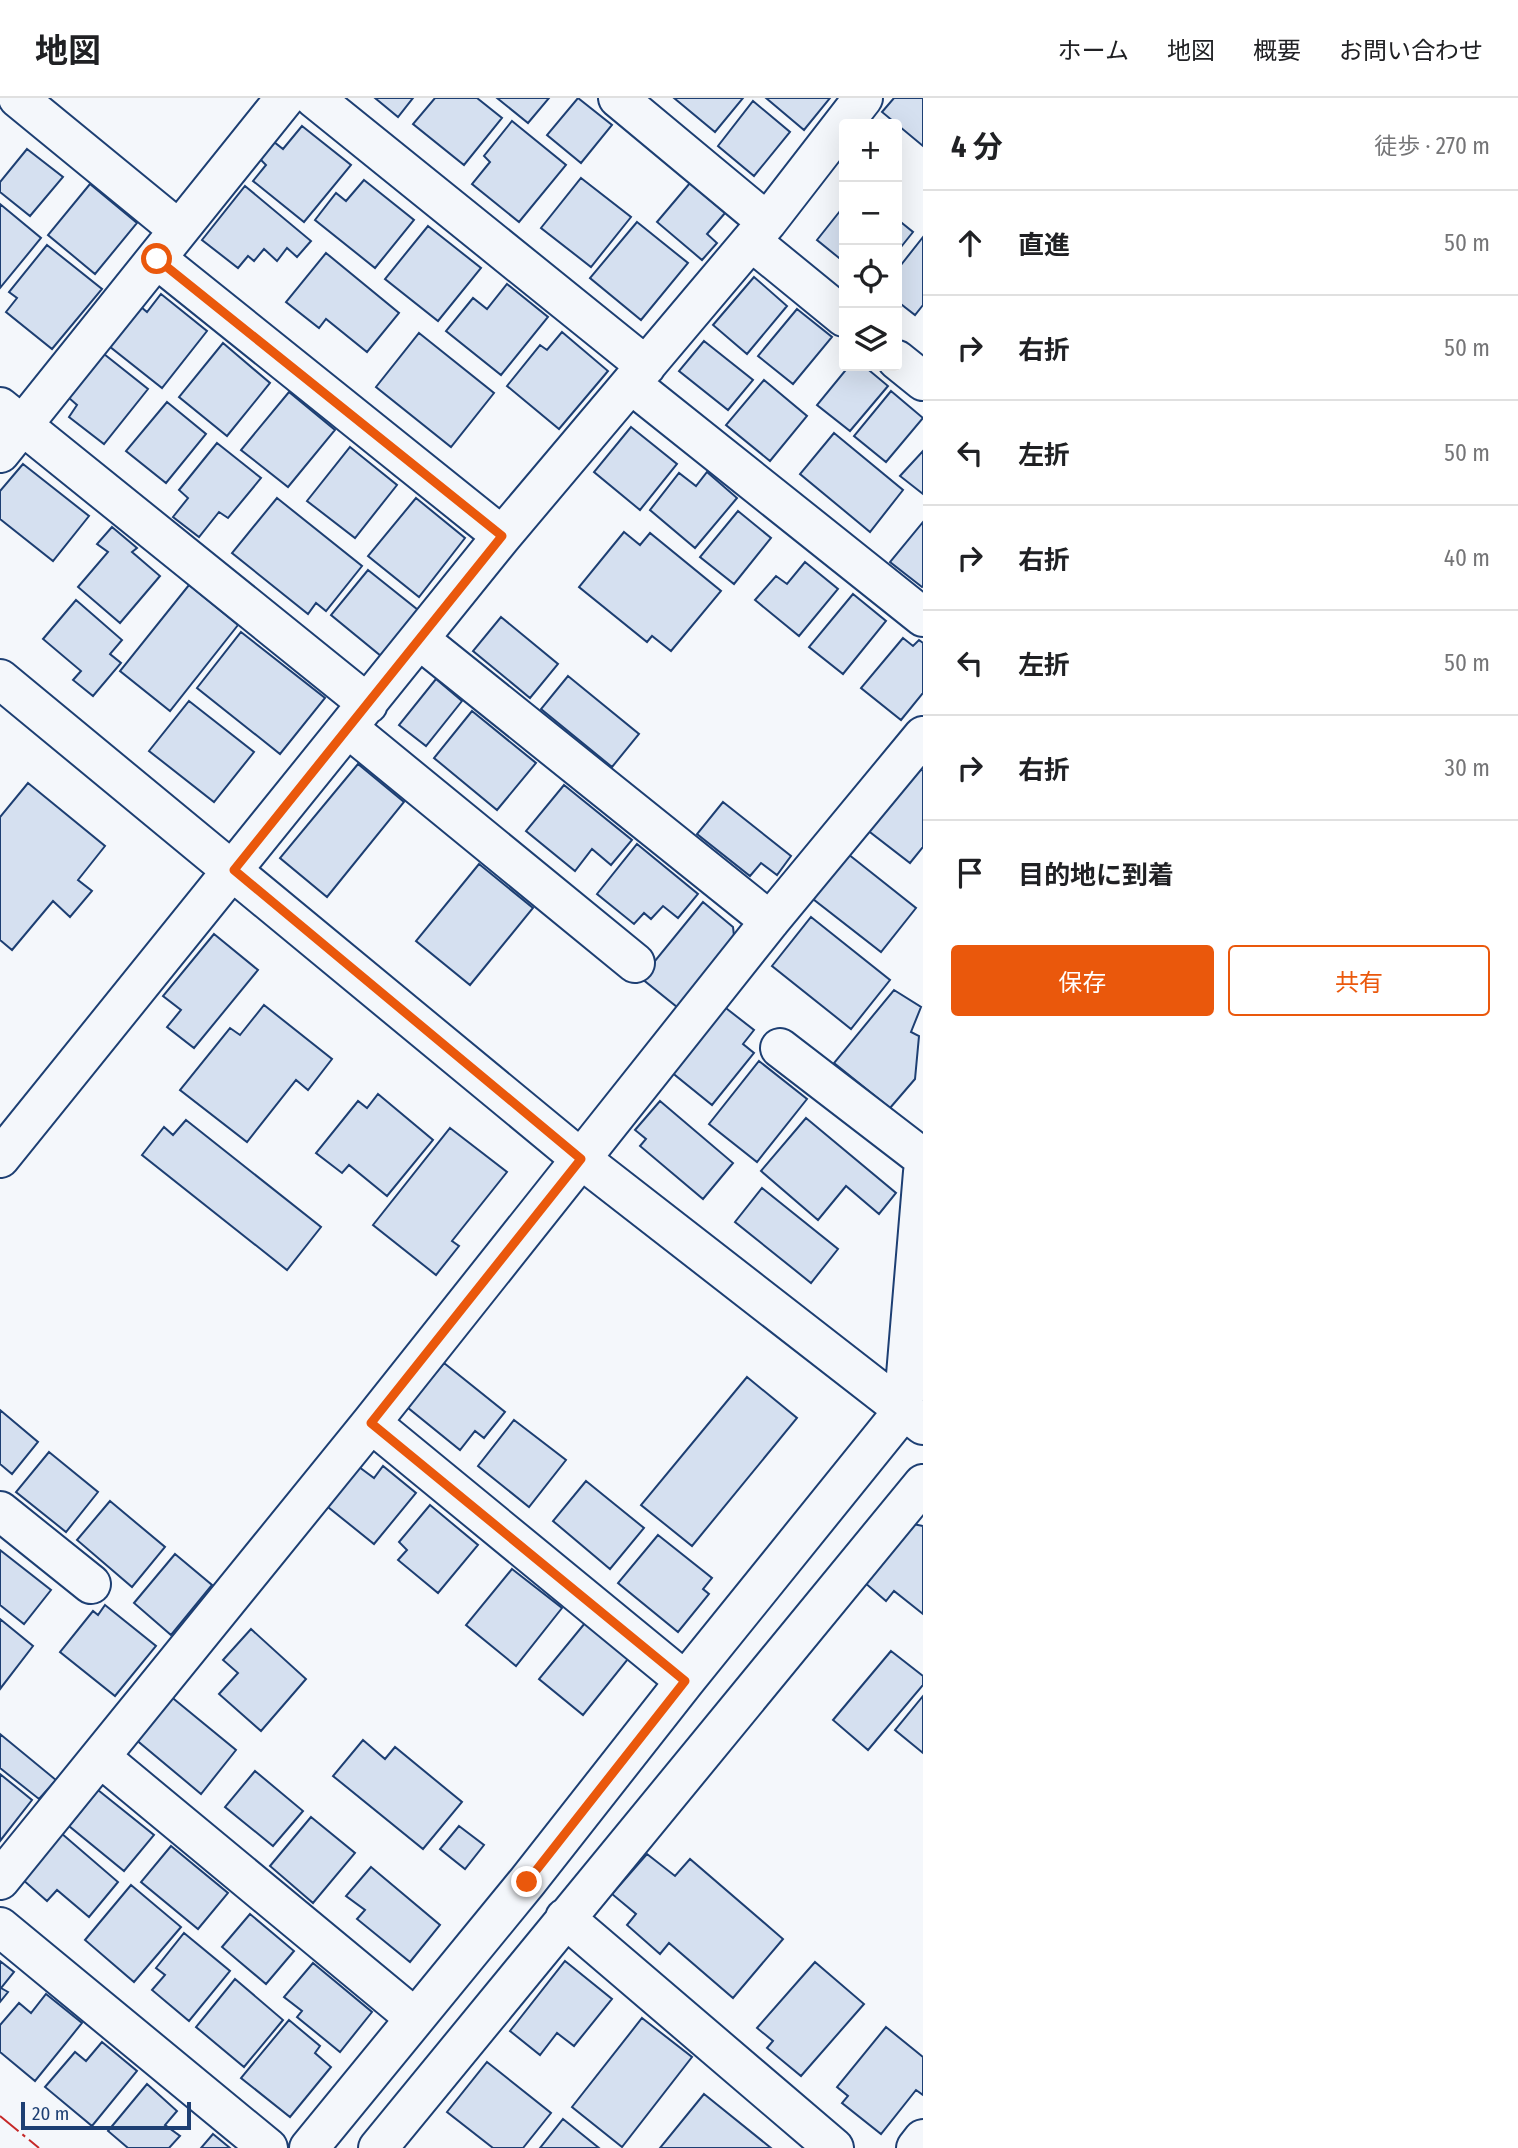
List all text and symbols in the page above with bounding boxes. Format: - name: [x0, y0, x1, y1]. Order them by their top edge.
- text: 地図: [35, 31, 101, 71]
- text: ホーム: [1058, 37, 1129, 65]
- text: 地図: [1167, 37, 1215, 65]
- text: 概要: [1253, 37, 1301, 65]
- text: お問い合わせ: [1339, 37, 1483, 65]
- map controls: [839, 119, 902, 371]
- button: +: [839, 119, 902, 182]
- text: 4 分: [951, 129, 1003, 165]
- text: 徒歩 · 270 m: [1374, 132, 1490, 160]
- button: −: [839, 182, 902, 245]
- icon: ahead: [951, 224, 989, 262]
- text: 50 m: [1444, 229, 1490, 257]
- text: 直進: [1018, 230, 1070, 261]
- route start: [141, 243, 172, 274]
- button: locate: [839, 245, 902, 308]
- button: layers: [839, 308, 902, 371]
- icon: right: [951, 329, 989, 367]
- text: 50 m: [1444, 334, 1490, 362]
- text: 右折: [1018, 335, 1070, 366]
- icon: left: [951, 434, 989, 472]
- text: 50 m: [1444, 439, 1490, 467]
- text: 左折: [1018, 440, 1070, 471]
- icon: right: [951, 539, 989, 577]
- text: 40 m: [1444, 544, 1490, 572]
- text: 右折: [1018, 545, 1070, 576]
- icon: left: [951, 644, 989, 682]
- text: 50 m: [1444, 649, 1490, 677]
- text: 左折: [1018, 650, 1070, 681]
- icon: right: [951, 749, 989, 787]
- text: 30 m: [1445, 754, 1490, 782]
- text: 右折: [1018, 755, 1070, 786]
- icon: arrive: [951, 854, 989, 892]
- text: 目的地に到着: [1018, 860, 1174, 891]
- button: 保存: [951, 945, 1214, 1016]
- button: 共有: [1228, 945, 1490, 1016]
- route end: [511, 1866, 542, 1897]
- scale bar: [21, 2099, 191, 2131]
- text: 20 m: [32, 2102, 69, 2125]

